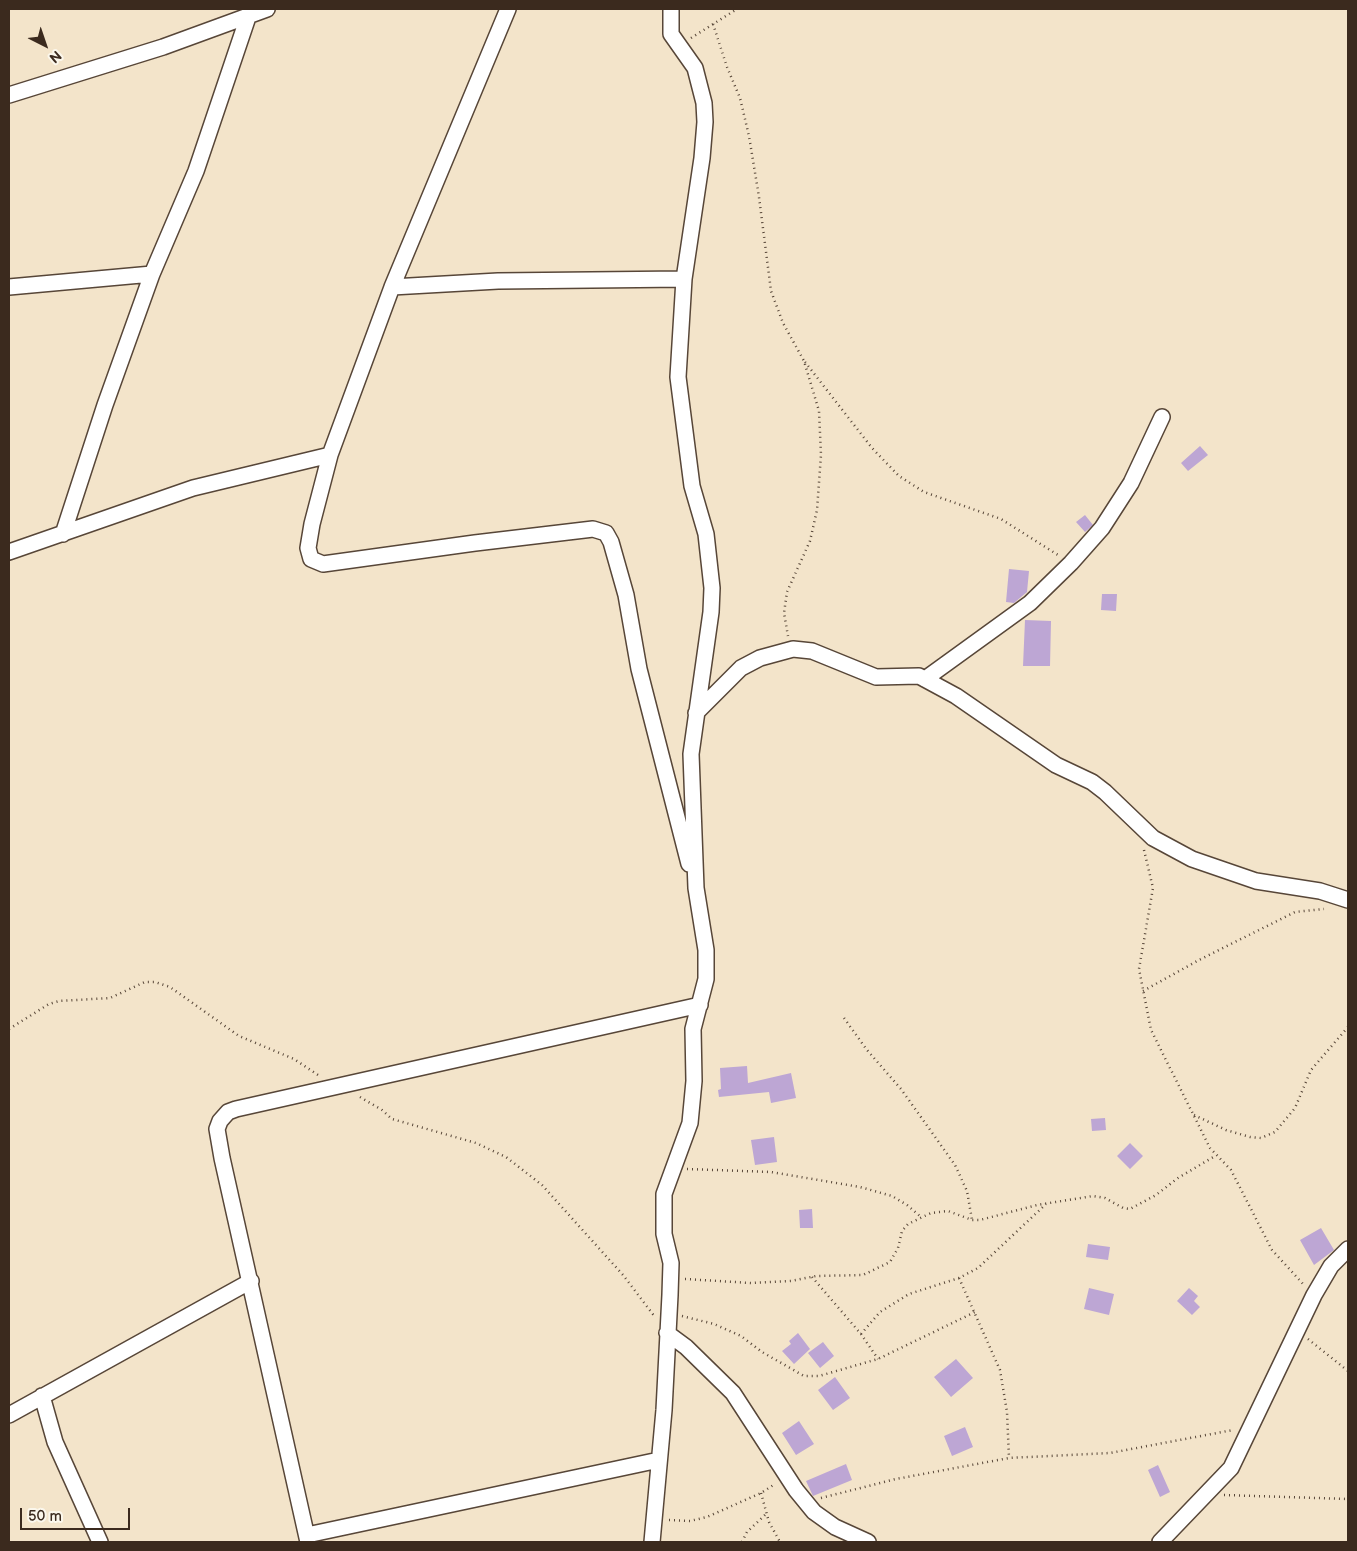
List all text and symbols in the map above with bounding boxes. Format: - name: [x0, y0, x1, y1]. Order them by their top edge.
- north arrow: [20, 20, 70, 70]
- text: N: [46, 47, 65, 67]
- scale bar: [22, 1498, 132, 1530]
- text: 50 m: [28, 1507, 62, 1526]

